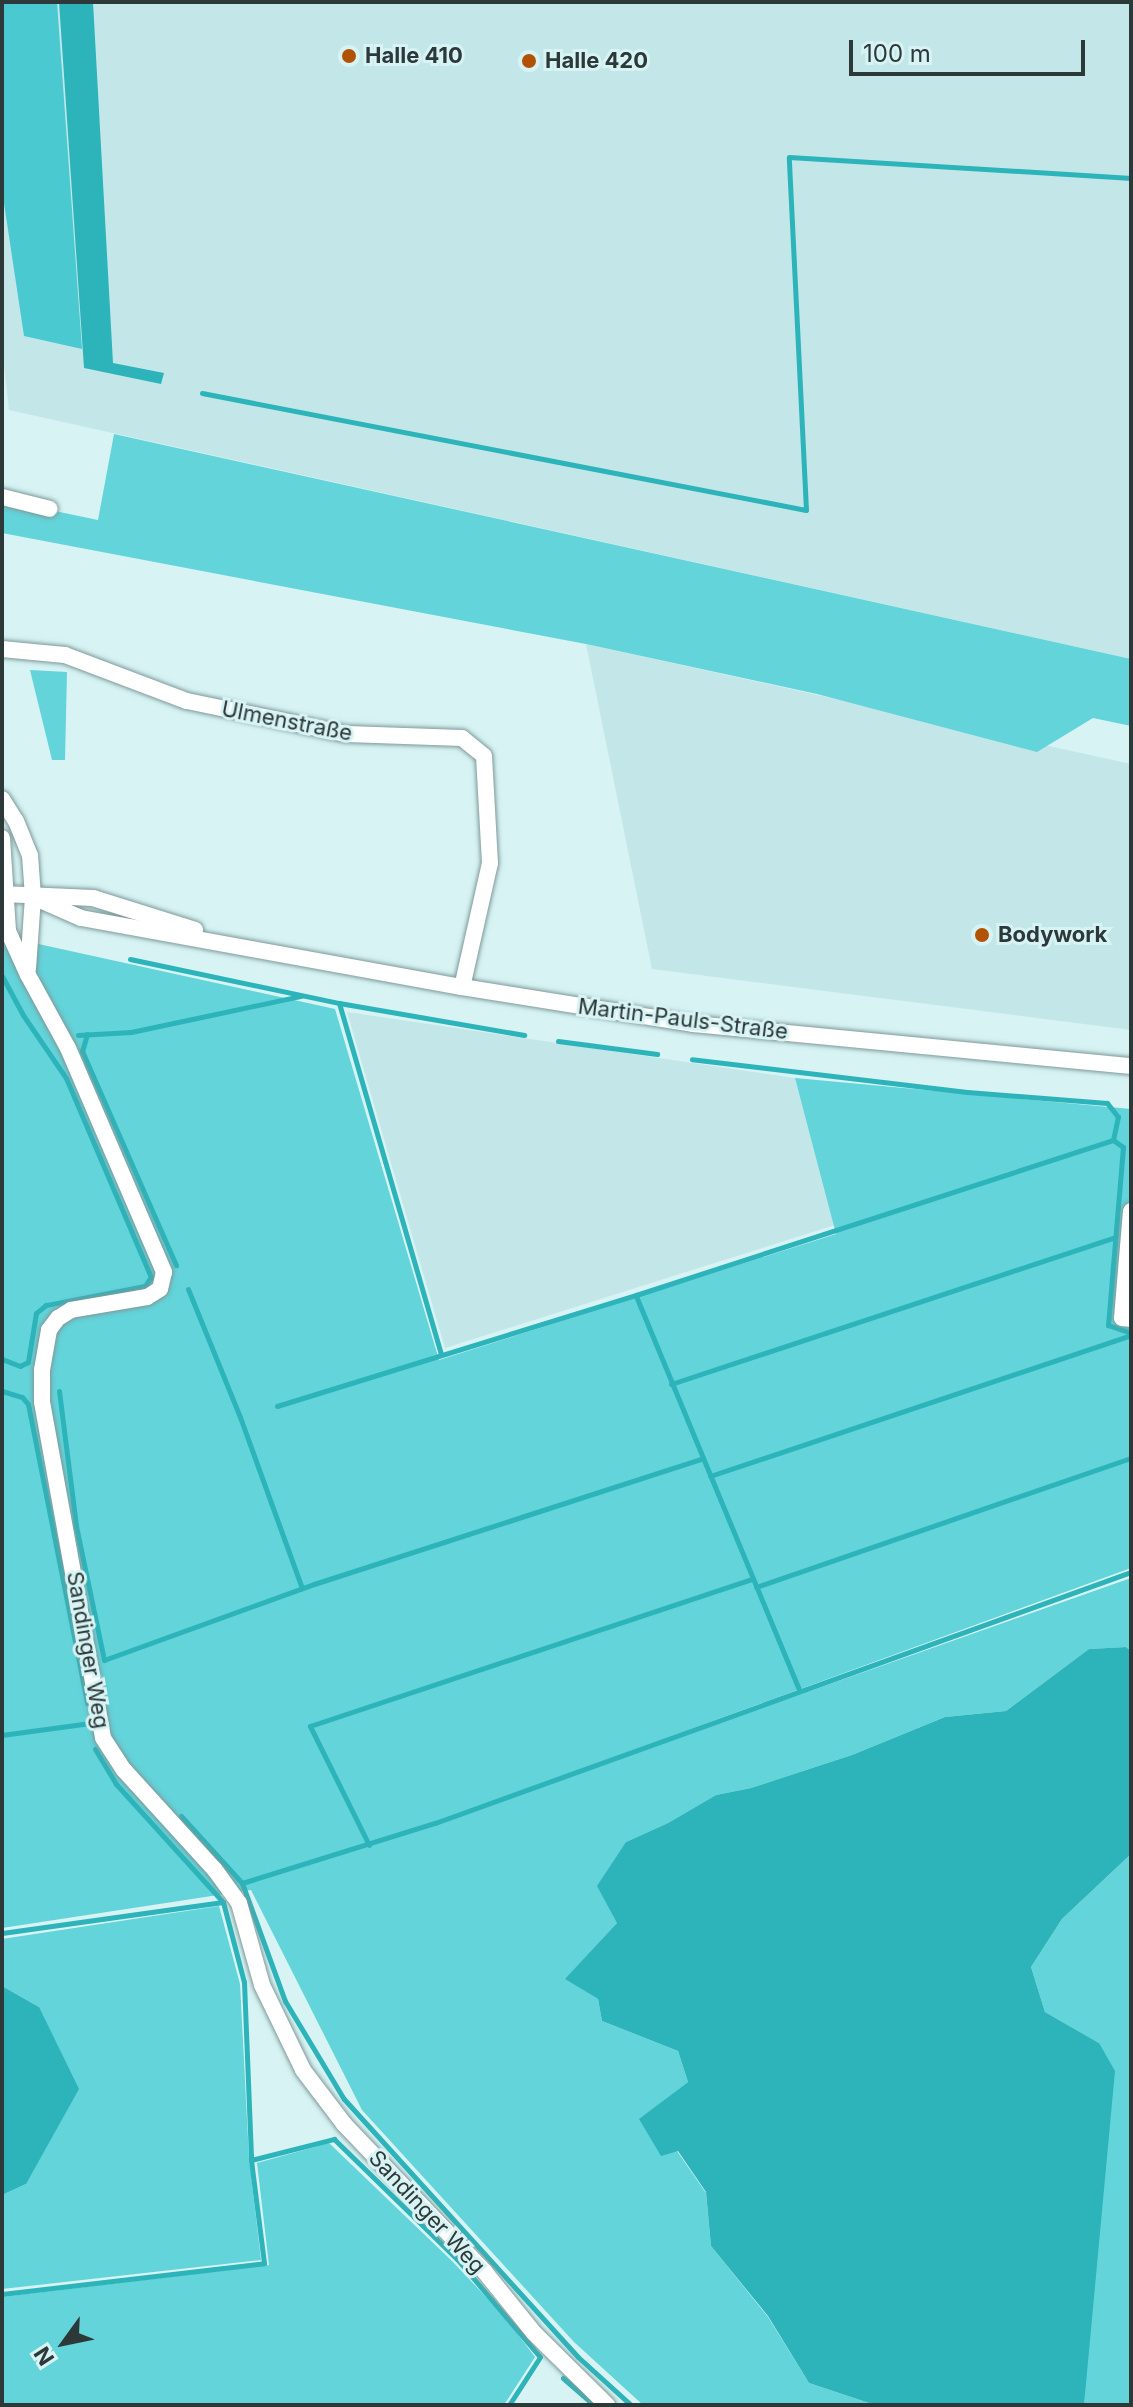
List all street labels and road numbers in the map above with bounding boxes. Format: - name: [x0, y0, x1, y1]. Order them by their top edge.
- street label: Ulmenstraße: [219, 695, 355, 747]
- street label: Martin-Pauls-Straße: [577, 993, 789, 1045]
- street label: Sandinger Weg: [61, 1569, 115, 1731]
- street label: Sandinger Weg: [363, 2145, 491, 2279]

